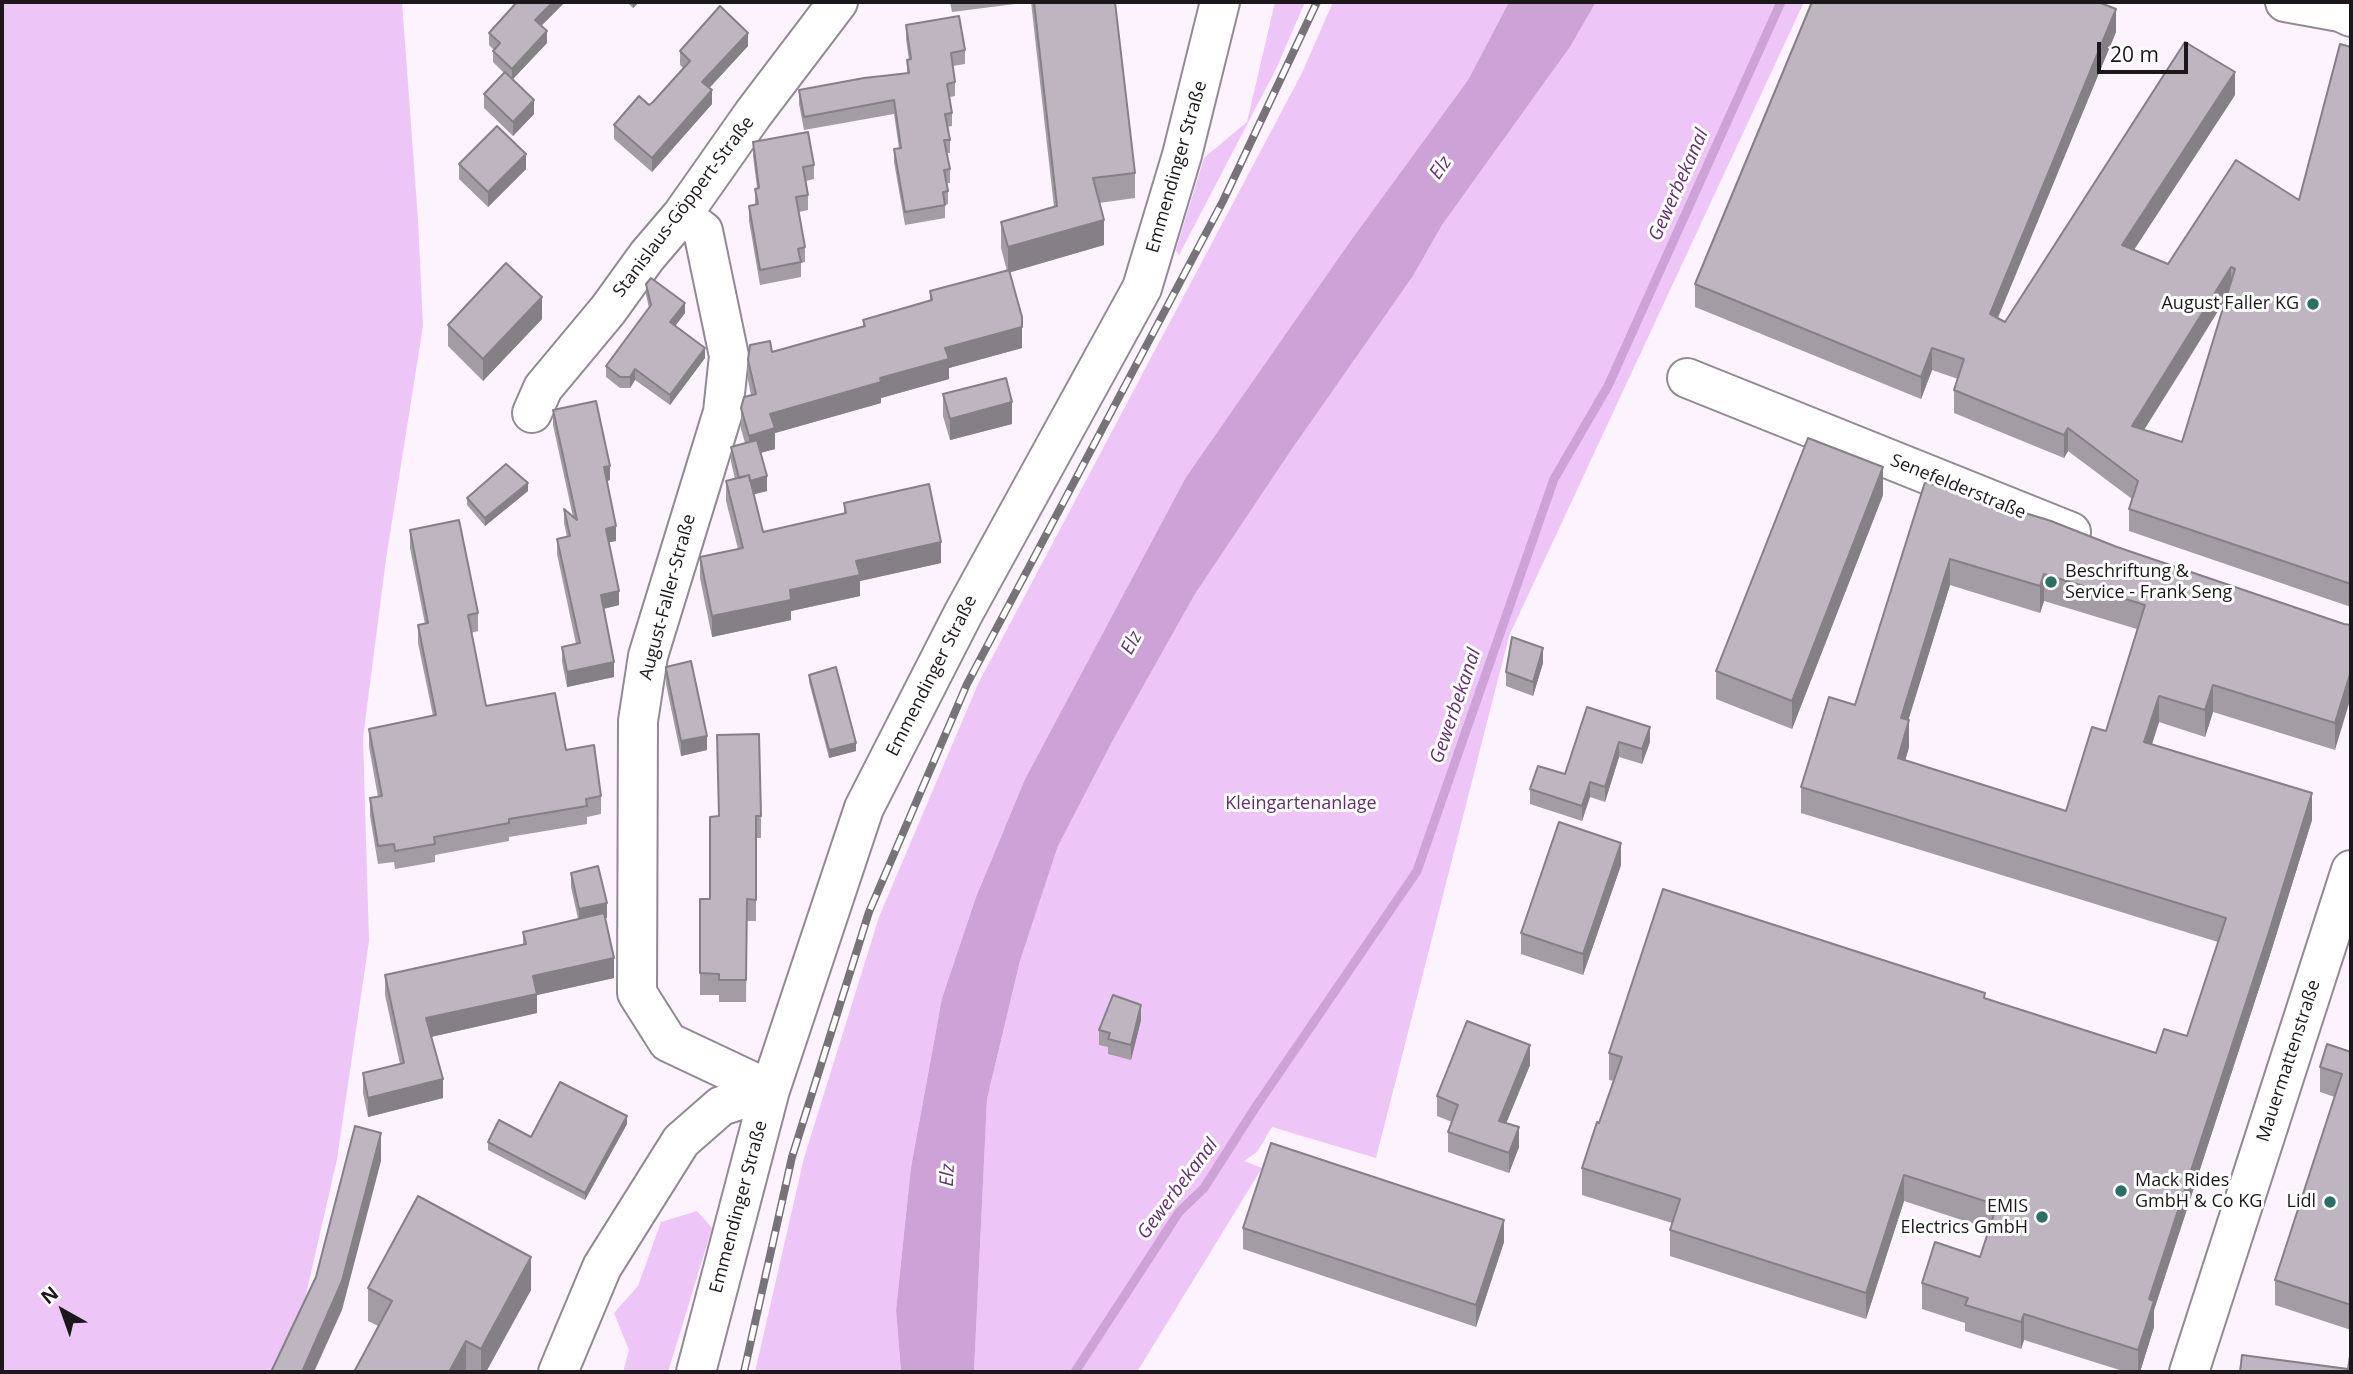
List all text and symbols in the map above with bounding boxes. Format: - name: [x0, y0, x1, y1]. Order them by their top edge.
- scale bar: [2101, 28, 2192, 72]
- text: 20 m: [2110, 40, 2159, 68]
- street label: Emmendinger Straße: [1142, 78, 1212, 256]
- street label: Stanislaus-Göppert-Straße: [609, 112, 759, 302]
- water label: Gewerbekanal: [1644, 126, 1714, 244]
- water label: Elz: [1425, 152, 1457, 184]
- place label: August Faller KG: [2161, 293, 2299, 315]
- marker: August Faller KG: [2305, 296, 2321, 312]
- street label: Senefelderstraße: [1887, 450, 2029, 524]
- street label: August-Faller-Straße: [635, 512, 701, 682]
- place label: Beschriftung & Service - Frank Seng: [2065, 561, 2232, 604]
- marker: Beschriftung & Service - Frank Seng: [2043, 574, 2059, 590]
- street label: Emmendinger Straße: [882, 592, 982, 760]
- water label: Elz: [1117, 627, 1147, 659]
- water label: Gewerbekanal: [1426, 646, 1486, 766]
- park label: Kleingartenanlage: [1225, 793, 1377, 815]
- street label: Mauermattenstraße: [2253, 977, 2325, 1145]
- street label: Emmendinger Straße: [706, 1118, 772, 1296]
- water label: Gewerbekanal: [1133, 1134, 1223, 1244]
- water label: Elz: [936, 1163, 960, 1187]
- place label: Mack Rides GmbH & Co KG: [2135, 1170, 2262, 1212]
- marker: Mack Rides GmbH & Co KG: [2113, 1183, 2129, 1199]
- place label: Lidl: [2287, 1191, 2316, 1213]
- marker: Lidl: [2322, 1194, 2338, 1210]
- place label: EMIS Electrics GmbH: [1900, 1196, 2028, 1238]
- marker: EMIS Electrics GmbH: [2034, 1209, 2050, 1225]
- north arrow: [28, 1276, 98, 1346]
- text: N: [35, 1280, 64, 1310]

